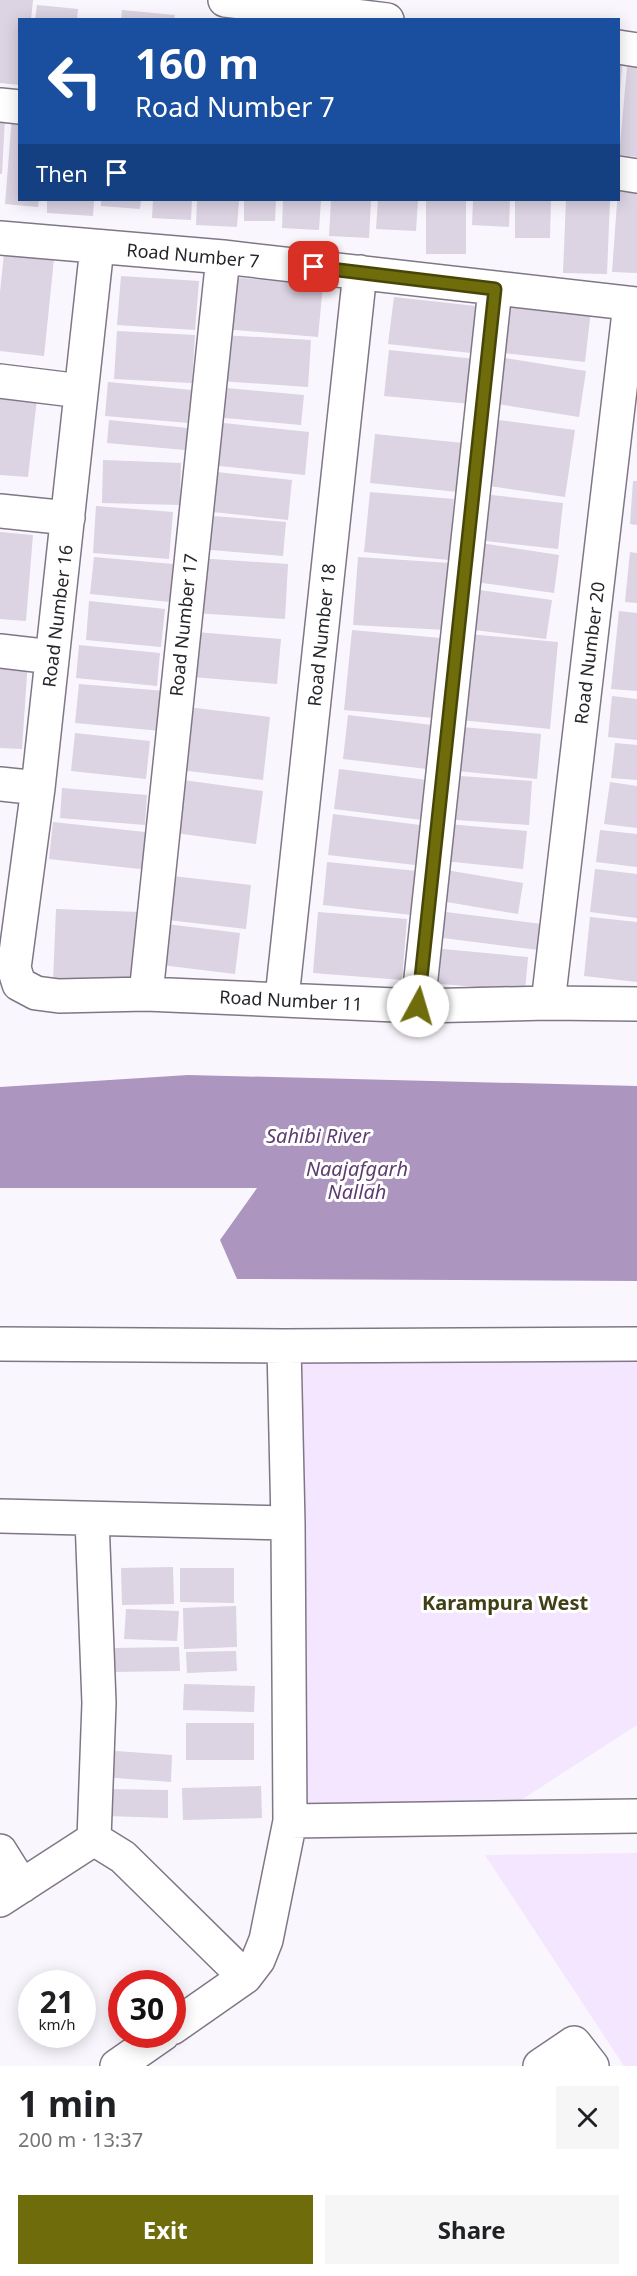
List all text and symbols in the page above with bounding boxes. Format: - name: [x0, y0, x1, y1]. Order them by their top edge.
- text: 160 m: [135, 34, 259, 91]
- icon: left: [36, 42, 114, 120]
- text: Road Number 7: [135, 88, 335, 125]
- icon: arrive: [100, 156, 133, 189]
- text: Then: [36, 158, 88, 188]
- street label: Road Number 7: [126, 237, 260, 273]
- pin: [288, 241, 339, 292]
- icon: arrive: [297, 250, 330, 283]
- street label: Road Number 16: [36, 543, 78, 689]
- street label: Road Number 17: [164, 552, 202, 698]
- street label: Road Number 18: [302, 562, 340, 708]
- street label: Road Number 20: [568, 580, 610, 726]
- position arrow: [386, 974, 450, 1038]
- street label: Road Number 11: [219, 984, 363, 1016]
- water label: Sahibi River: [266, 1122, 371, 1149]
- water label: Naajafgarh Nallah: [306, 1155, 408, 1205]
- district label: Karampura West: [422, 1589, 588, 1616]
- speed limit sign: 30: [108, 1970, 186, 2048]
- text: 21: [40, 1981, 74, 2022]
- text: km/h: [39, 2014, 75, 2034]
- text: 1 min: [18, 2079, 117, 2128]
- button: close: [556, 2086, 619, 2149]
- text: 200 m · 13:37: [18, 2126, 143, 2153]
- button: Exit: [18, 2195, 313, 2264]
- button: Share: [325, 2195, 619, 2264]

